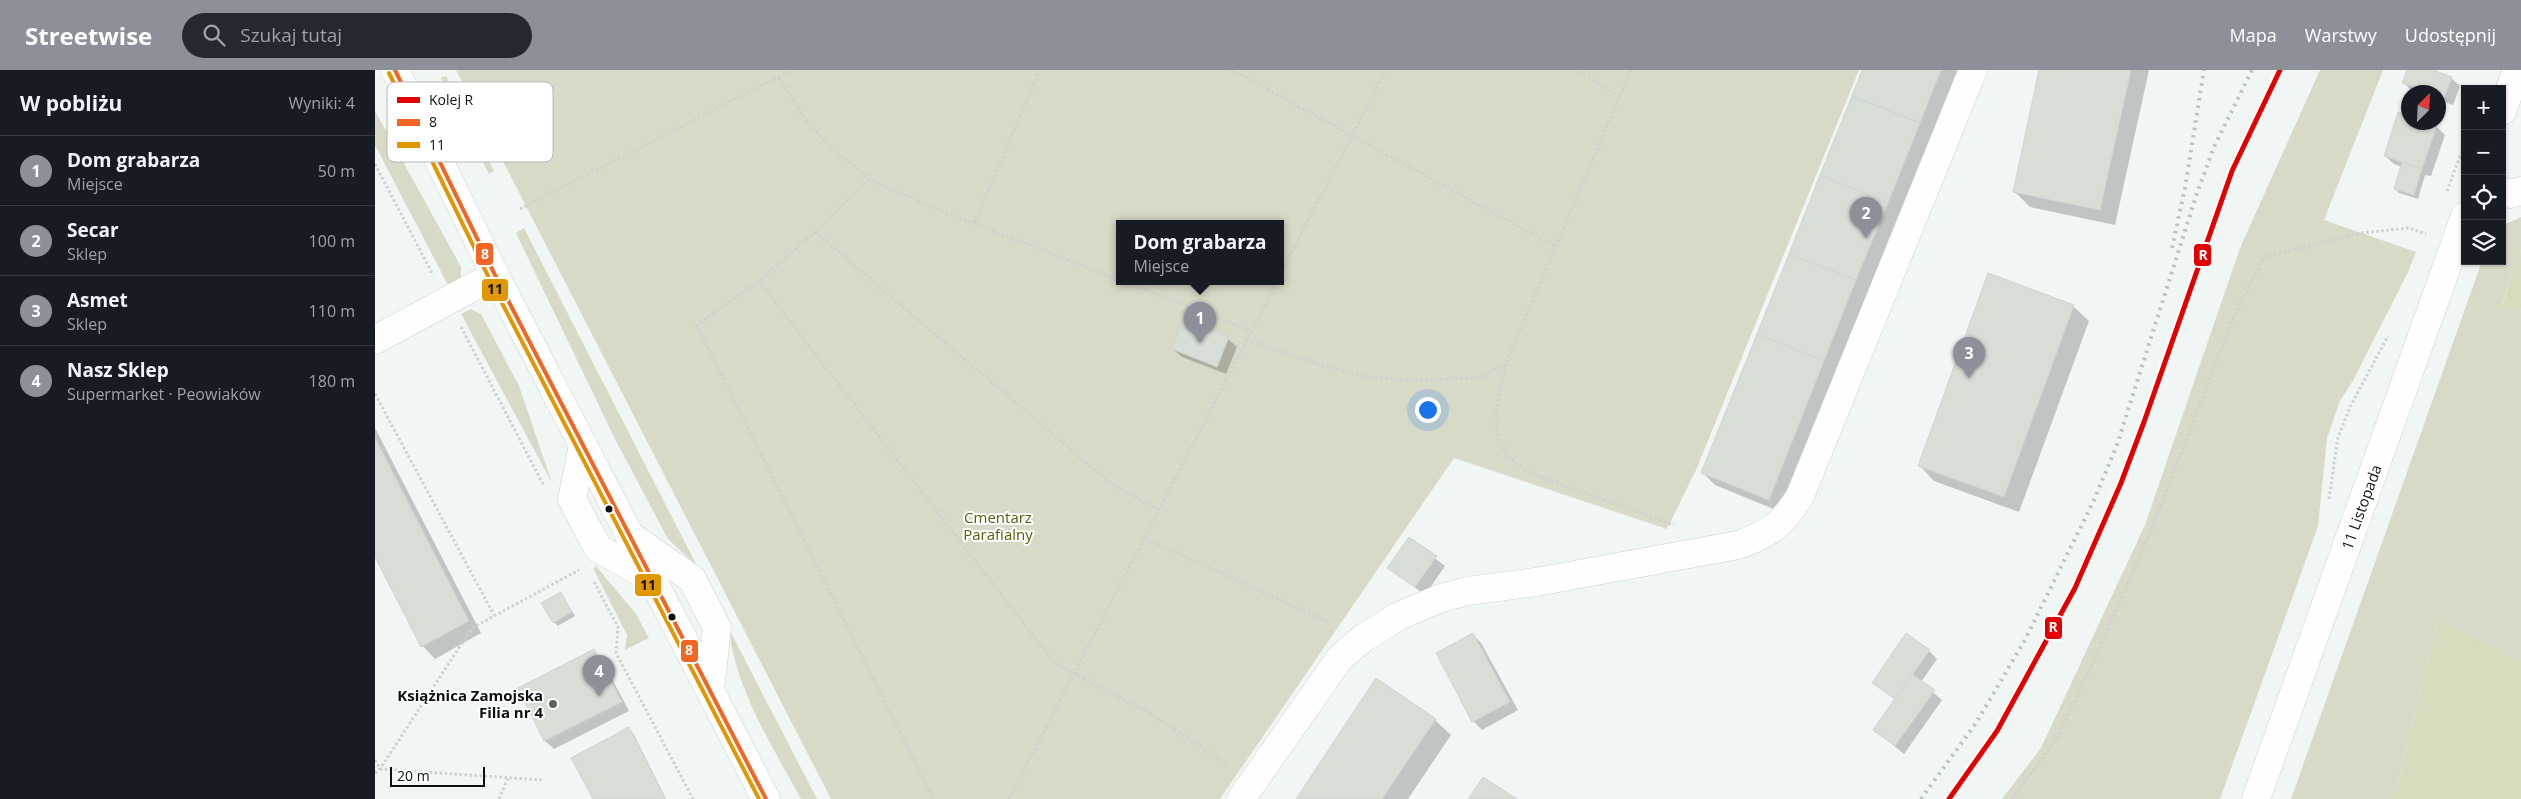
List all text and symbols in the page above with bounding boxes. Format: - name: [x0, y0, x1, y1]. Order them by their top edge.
- search box: [182, 13, 532, 58]
- text: Streetwise: [25, 19, 152, 52]
- icon: search: [200, 21, 228, 49]
- text: Szukaj tutaj: [240, 22, 342, 48]
- text: Mapa: [2230, 23, 2277, 47]
- text: Warstwy: [2305, 23, 2377, 47]
- text: Udostępnij: [2405, 23, 2496, 47]
- legend: [387, 82, 553, 162]
- north arrow: [2401, 85, 2446, 130]
- map controls: [2461, 85, 2506, 265]
- button: +: [2461, 85, 2506, 130]
- text: W pobliżu: [20, 89, 122, 117]
- text: Kolej R: [429, 90, 474, 109]
- text: Wyniki: 4: [288, 92, 355, 114]
- text: 8: [429, 112, 437, 131]
- button: −: [2461, 130, 2506, 175]
- text: 11: [429, 135, 445, 154]
- text: Dom grabarza: [67, 147, 200, 173]
- text: 1: [31, 160, 41, 182]
- text: 50 m: [318, 160, 355, 182]
- text: Miejsce: [67, 173, 123, 195]
- button: locate: [2461, 175, 2506, 220]
- pin: 2: [1850, 197, 1882, 238]
- text: Secar: [67, 217, 119, 243]
- popup: [1116, 220, 1284, 285]
- button: layers: [2461, 220, 2506, 265]
- text: Dom grabarza: [1133, 229, 1267, 255]
- text: 2: [31, 230, 41, 252]
- text: 100 m: [309, 230, 355, 252]
- line badge: 8: [475, 242, 494, 266]
- text: Sklep: [67, 243, 107, 265]
- line badge: R: [2193, 243, 2212, 267]
- text: 8: [481, 244, 489, 263]
- text: R: [2198, 245, 2208, 264]
- text: Miejsce: [1133, 255, 1189, 277]
- line badge: 11: [481, 278, 509, 302]
- text: 11: [487, 279, 503, 298]
- text: Asmet: [67, 287, 128, 313]
- text: 3: [31, 300, 41, 322]
- text: 110 m: [309, 300, 355, 322]
- pin: 1: [1184, 302, 1216, 343]
- text: Sklep: [67, 313, 107, 335]
- pin: 3: [1953, 337, 1985, 378]
- text: Nasz Sklep: [67, 357, 169, 383]
- text: 4: [31, 370, 41, 392]
- text: 180 m: [309, 370, 355, 392]
- text: Supermarket · Peowiaków: [67, 383, 261, 405]
- your location: [1415, 397, 1441, 423]
- street label: 11 Listopada: [2336, 462, 2386, 552]
- unlabelled marker: [604, 504, 614, 514]
- park label: Cmentarz Parafialny: [963, 507, 1033, 544]
- line badge: 11: [634, 573, 662, 597]
- text: 11: [640, 575, 656, 594]
- unlabelled marker: [667, 612, 677, 622]
- line badge: R: [2044, 616, 2063, 640]
- text: R: [2048, 617, 2058, 636]
- line badge: 8: [680, 639, 699, 663]
- text: 8: [685, 640, 693, 659]
- pin: 4: [583, 655, 615, 696]
- place label: Książnica Zamojska Filia nr 4: [397, 685, 543, 722]
- marker: Książnica Zamojska Filia nr 4: [547, 698, 559, 710]
- scale bar: [390, 764, 485, 787]
- text: 20 m: [397, 766, 430, 785]

